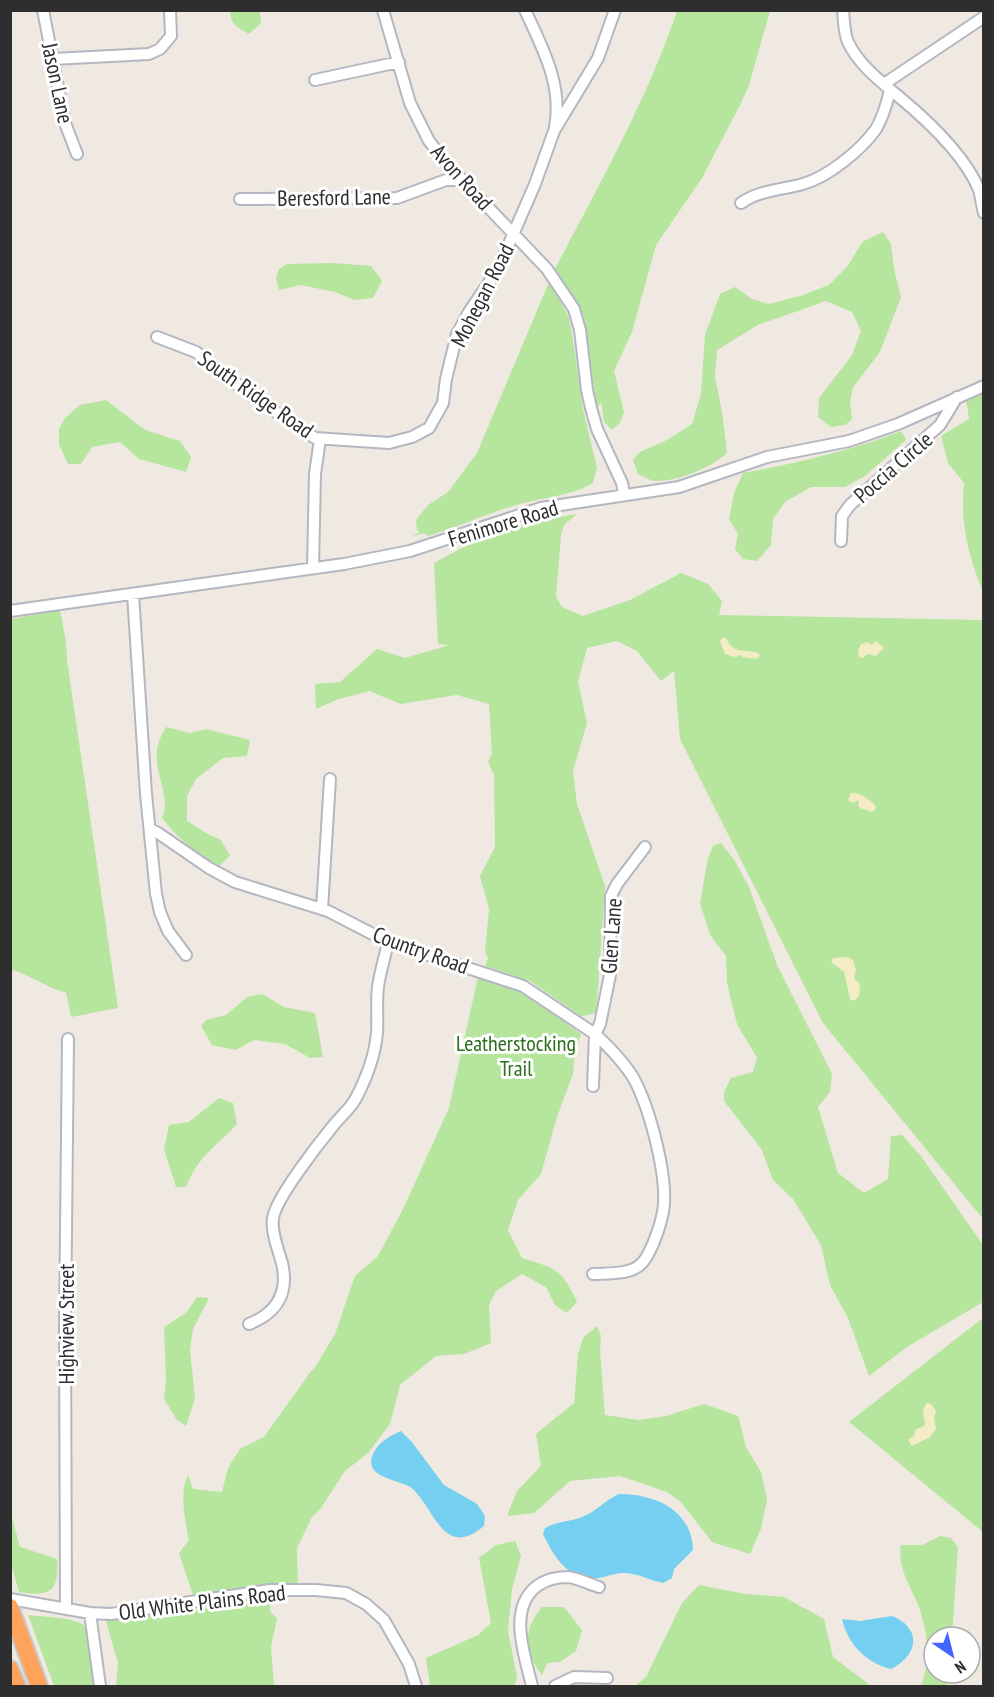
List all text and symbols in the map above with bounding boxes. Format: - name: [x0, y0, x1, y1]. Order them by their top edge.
- street label: Jason Lane: [36, 39, 80, 126]
- street label: Avon Road: [425, 138, 499, 216]
- street label: Beresford Lane: [277, 182, 391, 212]
- street label: Mohegan Road: [444, 239, 520, 351]
- street label: South Ridge Road: [193, 344, 319, 444]
- street label: Poccia Circle: [848, 425, 938, 509]
- street label: Fenimore Road: [445, 493, 561, 553]
- street label: Glen Lane: [594, 897, 628, 975]
- street label: Country Road: [369, 920, 473, 980]
- park label: Leatherstocking Trail: [456, 1029, 576, 1082]
- street label: Highview Street: [52, 1264, 80, 1384]
- street label: Old White Plains Road: [117, 1578, 287, 1626]
- north arrow: [922, 1625, 982, 1685]
- text: N: [951, 1657, 970, 1678]

